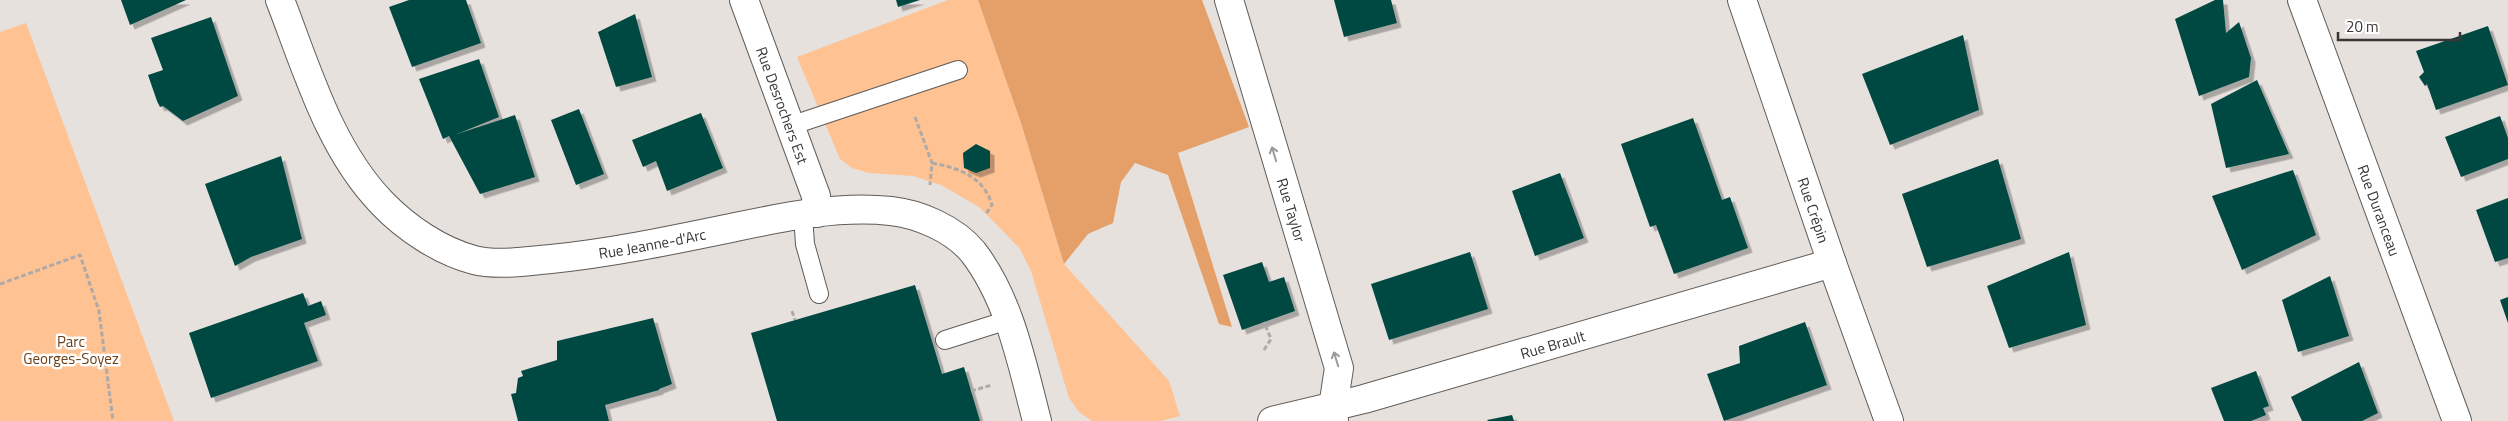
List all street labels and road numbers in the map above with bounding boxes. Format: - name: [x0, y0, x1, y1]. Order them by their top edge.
- street label: Rue Desrochers Est: [751, 43, 815, 168]
- street label: Rue Duranceau: [2352, 161, 2407, 259]
- street label: Rue Crépin: [1792, 174, 1836, 246]
- street label: Rue Taylor: [1271, 175, 1312, 245]
- street label: Rue Jeanne-d'Arc: [597, 222, 708, 264]
- street label: Rue Brault: [1517, 324, 1589, 365]

